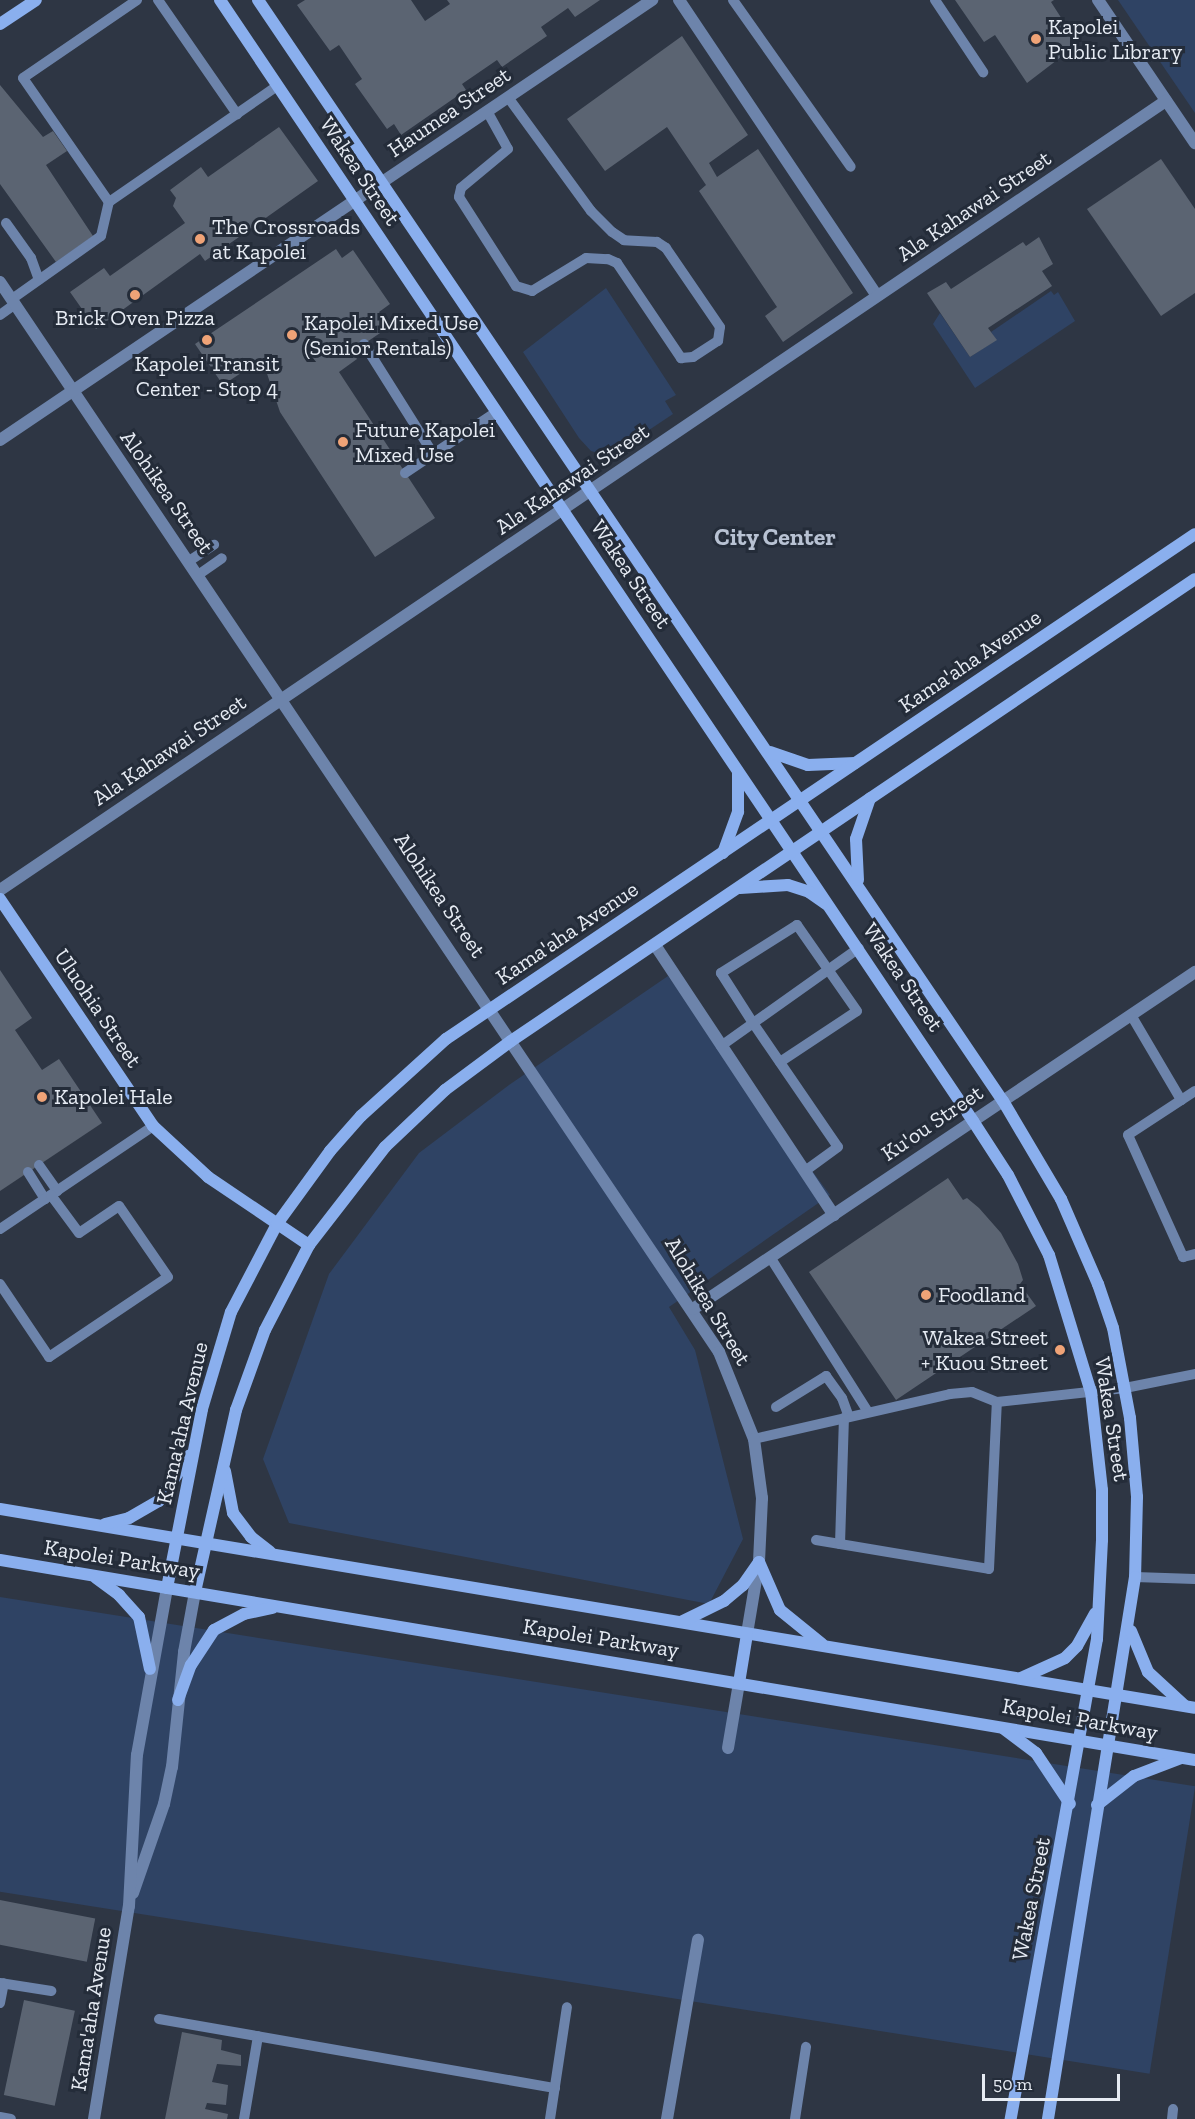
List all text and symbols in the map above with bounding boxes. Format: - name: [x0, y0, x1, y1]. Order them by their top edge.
- place label: Kapolei Public Library: [1048, 13, 1182, 64]
- marker: Kapolei Public Library: [1029, 32, 1043, 46]
- street label: Haumea Street: [383, 61, 515, 163]
- street label: Wakea Street: [314, 112, 406, 230]
- street label: Ala Kahawai Street: [892, 145, 1056, 267]
- place label: The Crossroads at Kapolei: [212, 213, 360, 264]
- marker: The Crossroads at Kapolei: [193, 232, 207, 246]
- marker: Brick Oven Pizza: [128, 288, 142, 302]
- place label: Brick Oven Pizza: [55, 305, 215, 331]
- place label: Kapolei Mixed Use (Senior Rentals): [304, 309, 479, 360]
- marker: Kapolei Mixed Use (Senior Rentals): [285, 328, 299, 342]
- marker: Kapolei Transit Center - Stop 4: [200, 333, 214, 347]
- place label: Kapolei Transit Center - Stop 4: [134, 350, 280, 402]
- place label: Future Kapolei Mixed Use: [355, 416, 495, 468]
- street label: Ala Kahawai Street: [490, 418, 654, 540]
- street label: Alohikea Street: [115, 425, 219, 559]
- marker: Future Kapolei Mixed Use: [336, 435, 350, 449]
- street label: Wakea Street: [585, 515, 677, 633]
- district label: City Center: [714, 523, 836, 551]
- street label: Kama'aha Avenue: [894, 604, 1046, 718]
- street label: Ala Kahawai Street: [87, 689, 251, 811]
- street label: Alohikea Street: [389, 828, 491, 962]
- street label: Kama'aha Avenue: [491, 876, 643, 990]
- street label: Wakea Street: [857, 918, 949, 1036]
- street label: Uluohia Street: [49, 944, 147, 1072]
- street label: Ku'ou Street: [876, 1079, 988, 1167]
- place label: Kapolei Hale: [54, 1084, 173, 1110]
- marker: Kapolei Hale: [35, 1090, 49, 1104]
- street label: Alohikea Street: [659, 1232, 757, 1370]
- place label: Foodland: [938, 1282, 1026, 1308]
- marker: Foodland: [919, 1288, 933, 1302]
- place label: Wakea Street + Kuou Street: [921, 1324, 1048, 1376]
- street label: Kama'aha Avenue: [150, 1339, 214, 1507]
- marker: Wakea Street + Kuou Street: [1053, 1343, 1067, 1357]
- street label: Wakea Street: [1089, 1355, 1135, 1483]
- street label: Kapolei Parkway: [42, 1534, 202, 1584]
- street label: Kapolei Parkway: [521, 1613, 681, 1663]
- street label: Kapolei Parkway: [1000, 1692, 1160, 1746]
- street label: Wakea Street: [1006, 1835, 1056, 1963]
- street label: Kama'aha Avenue: [65, 1925, 117, 2093]
- scale bar: [985, 2062, 1123, 2100]
- text: 50 m: [993, 2073, 1032, 2095]

